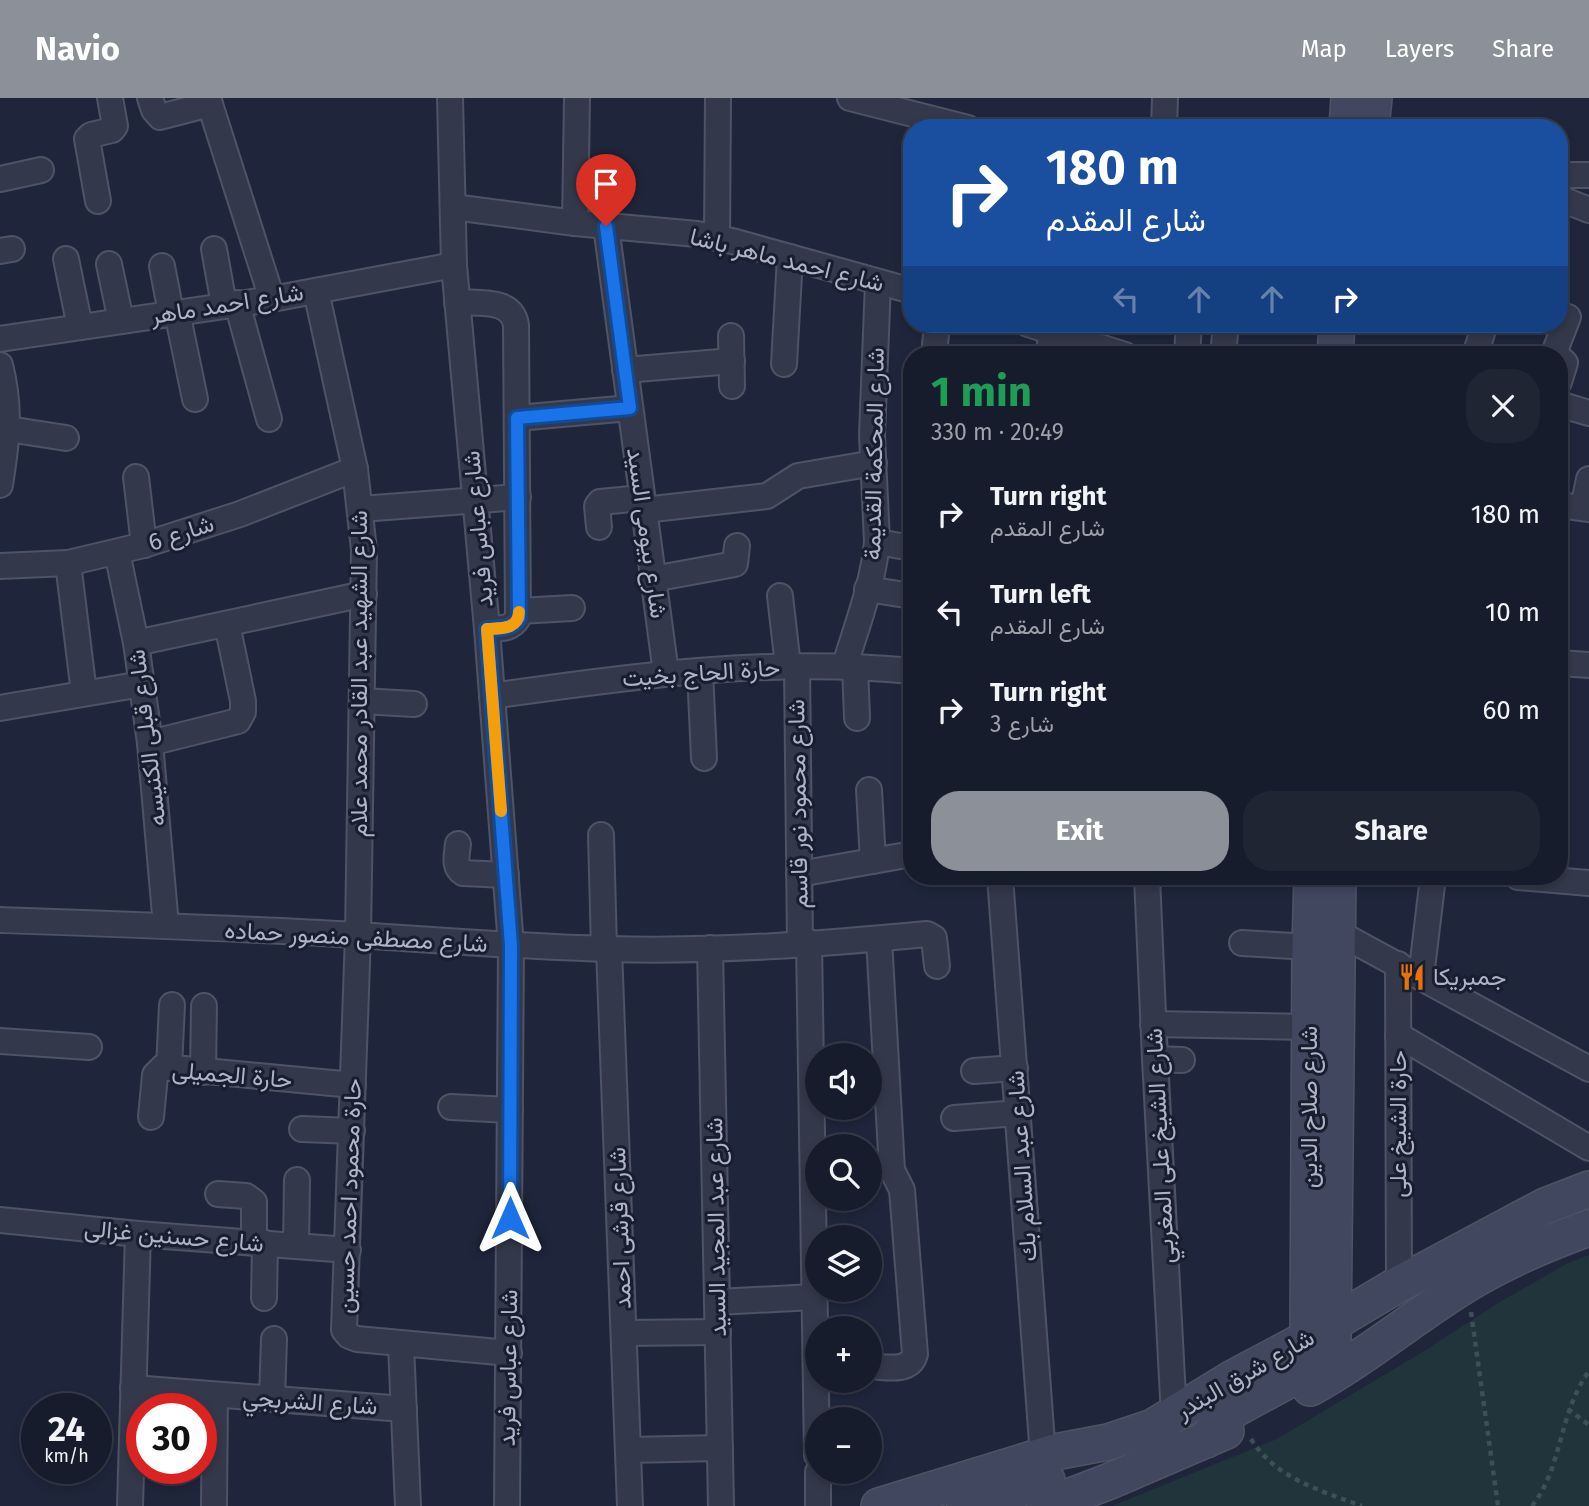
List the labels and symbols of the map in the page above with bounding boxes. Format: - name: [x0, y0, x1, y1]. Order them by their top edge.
- pin: [576, 154, 636, 226]
- street label: شارع احمد ماهر باشا: [687, 222, 887, 300]
- street label: شارع احمد ماهر: [148, 278, 306, 332]
- street label: شارع المحكمة القديمة: [858, 347, 892, 561]
- street label: شارع بيومى السيد: [619, 446, 673, 620]
- street label: شارع عباس فريد: [457, 449, 501, 608]
- street label: شارع 6: [145, 509, 218, 559]
- street label: شارع الشهيد عبد القادر محمد علام: [345, 510, 375, 838]
- street label: شارع قبلى الكنيسه: [122, 648, 174, 828]
- street label: حارة الحاج بخيت: [621, 654, 781, 694]
- street label: شارع محمود نور قاسم: [782, 699, 816, 909]
- street label: شارع مصطفى منصور حماده: [223, 916, 488, 960]
- restaurant icon: جمبريكا: [1397, 962, 1427, 992]
- place label: جمبريكا: [1433, 963, 1506, 992]
- street label: شارع صلاح الدين: [1295, 1026, 1325, 1188]
- street label: شارع الشيخ على المغربي: [1140, 1027, 1185, 1265]
- street label: حارة الشيخ على: [1384, 1050, 1415, 1198]
- street label: حارة الجميلى: [171, 1056, 293, 1095]
- street label: شارع عبد السلام بك: [1001, 1069, 1045, 1262]
- street label: حارة محمود احمد حسين: [331, 1078, 368, 1314]
- street label: شارع عبد المجيد السيد: [700, 1117, 734, 1337]
- street label: شارع قرشى احمد: [603, 1146, 639, 1309]
- position arrow: [473, 1181, 547, 1255]
- street label: شارع حسنين غزالى: [83, 1214, 265, 1260]
- street label: شارع عباس فريد: [493, 1289, 525, 1447]
- street label: شارع شرق البندر: [1170, 1323, 1320, 1427]
- street label: شارع الشربجي: [241, 1383, 378, 1426]
- speed limit sign: 30: [126, 1393, 217, 1484]

